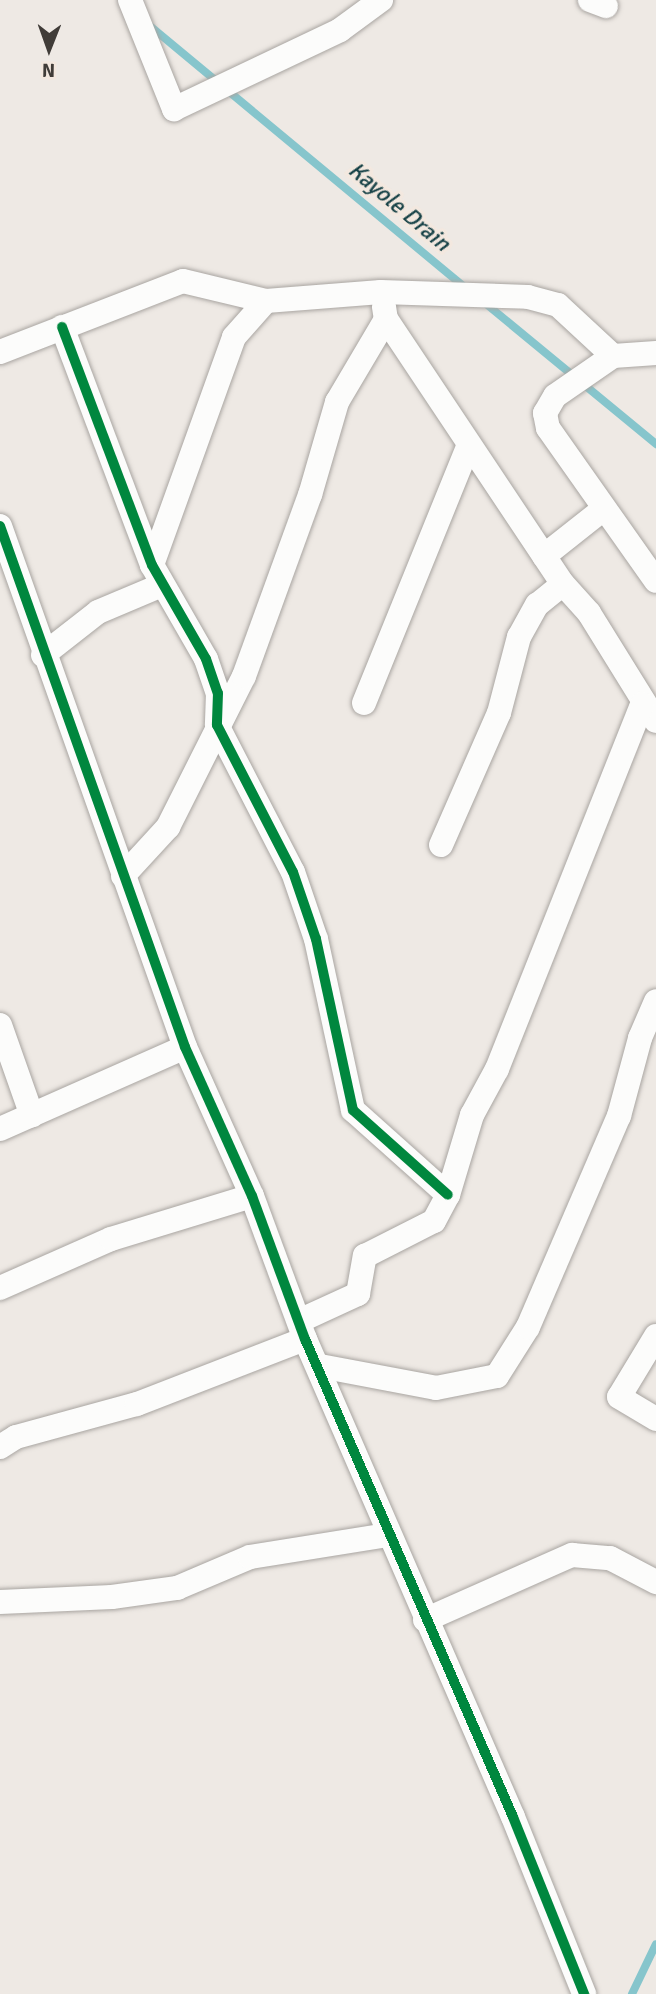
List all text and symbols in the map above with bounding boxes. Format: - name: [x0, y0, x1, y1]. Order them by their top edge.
- north arrow: [14, 14, 84, 84]
- text: N: [42, 58, 55, 82]
- water label: Kayole Drain: [343, 156, 455, 258]

